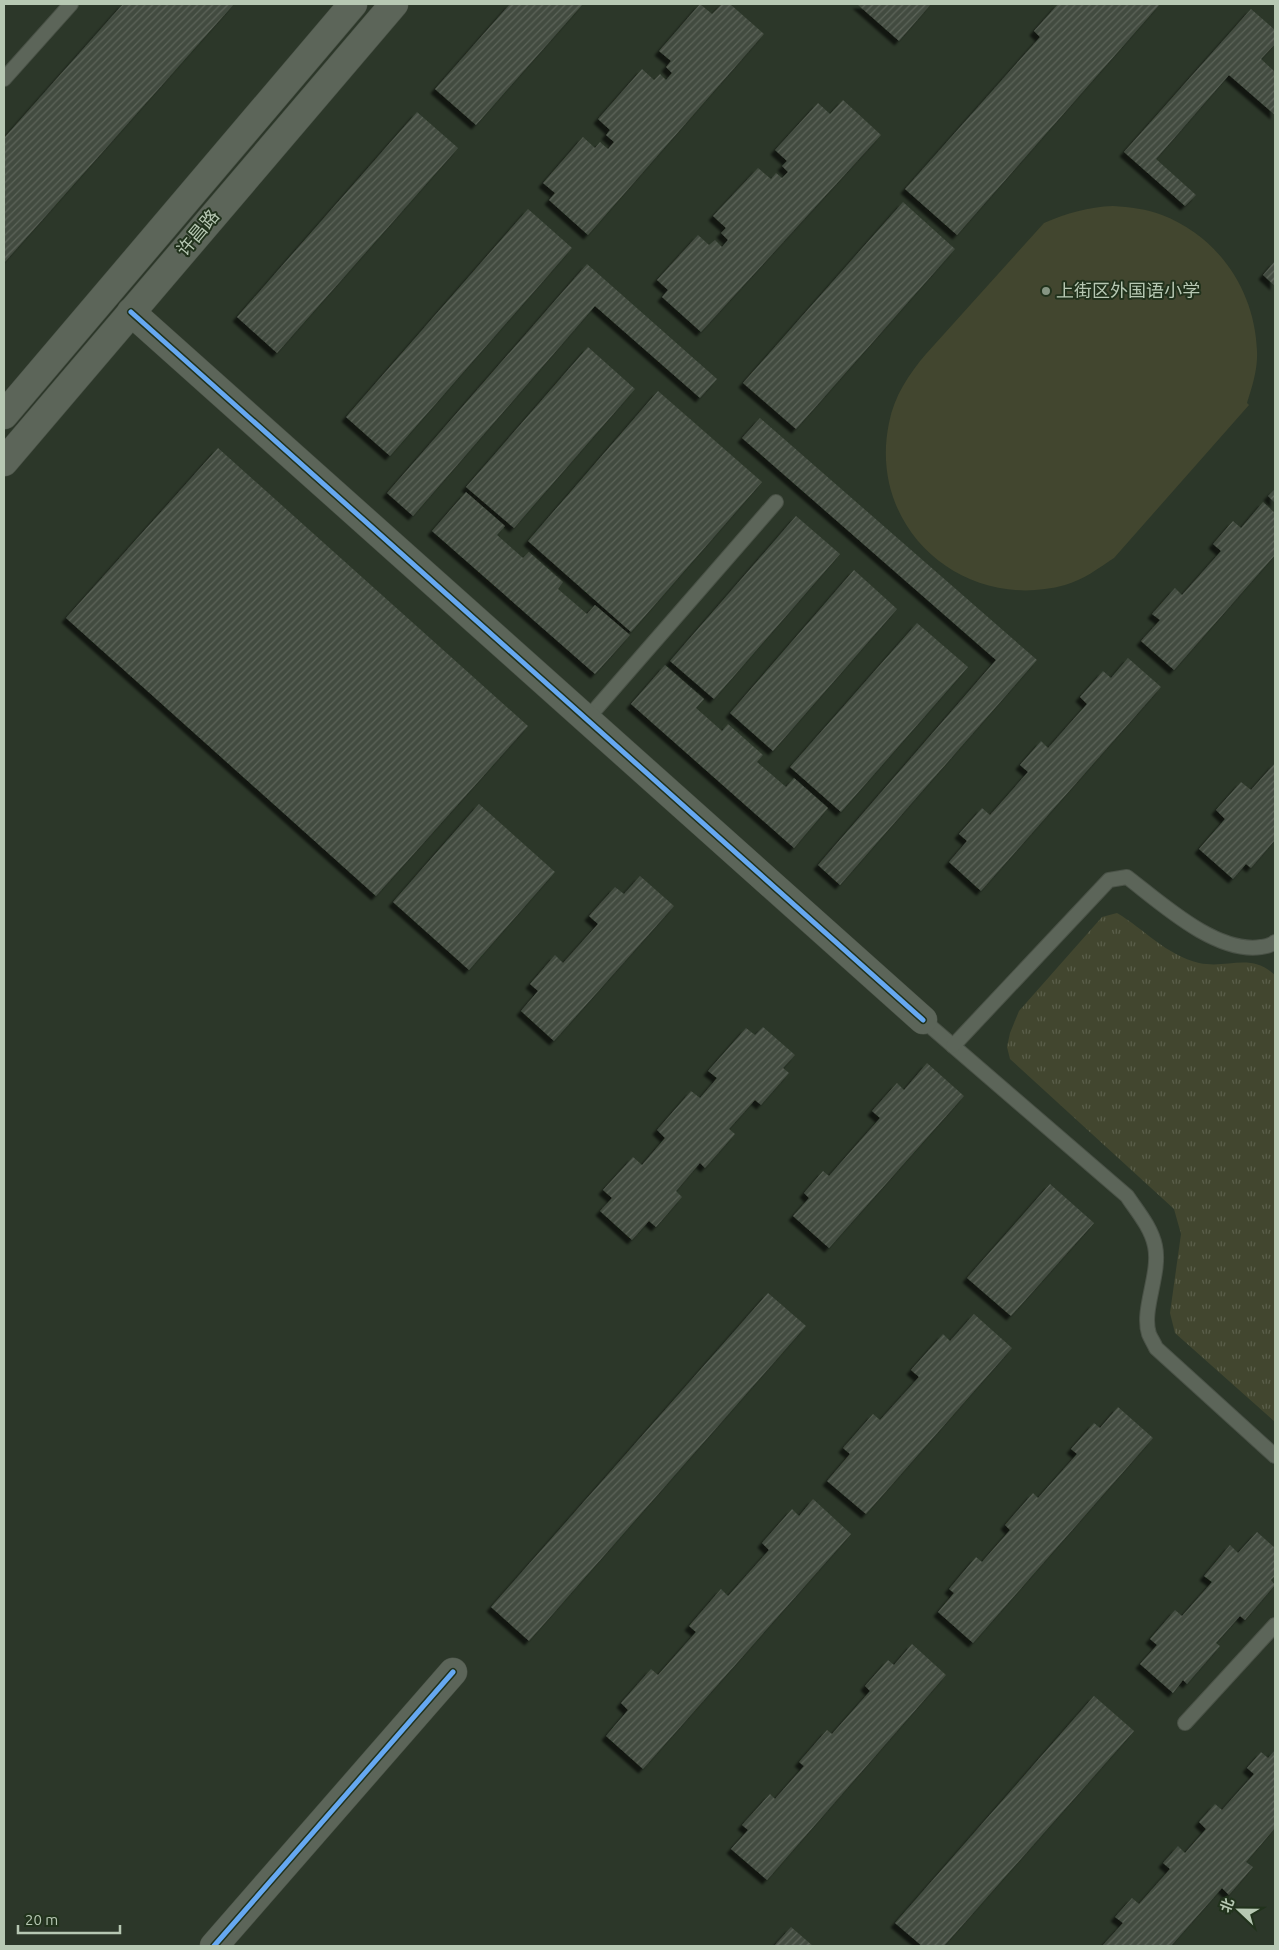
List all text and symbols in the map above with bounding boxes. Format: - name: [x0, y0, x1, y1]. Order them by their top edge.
- street label: 许昌路: [172, 205, 222, 259]
- place label: 上街区外国语小学: [1056, 280, 1200, 300]
- marker: 上街区外国语小学: [1040, 285, 1052, 297]
- north arrow: [1214, 1885, 1264, 1935]
- text: 北: [1217, 1896, 1237, 1915]
- scale bar: [18, 1902, 120, 1934]
- text: 20 m: [25, 1911, 58, 1928]

